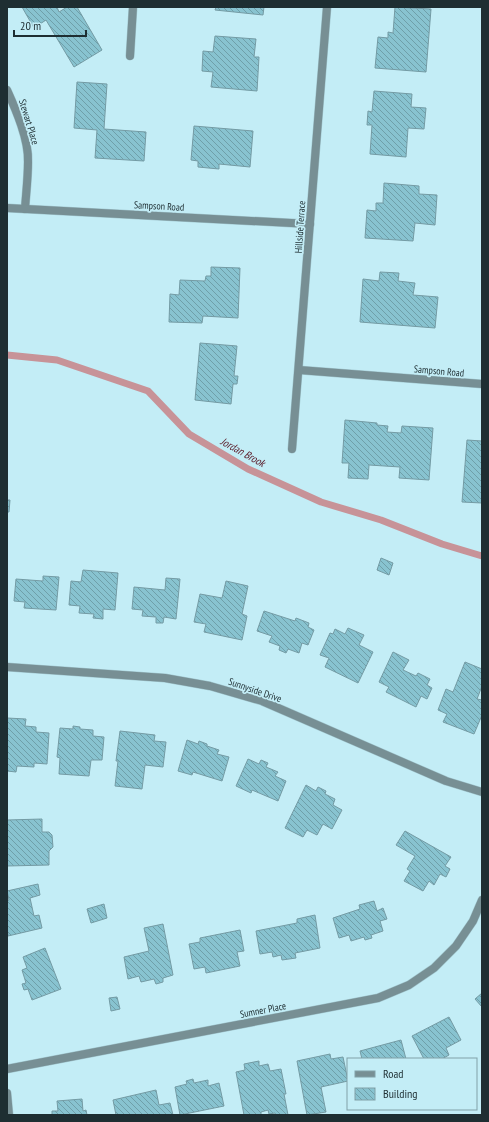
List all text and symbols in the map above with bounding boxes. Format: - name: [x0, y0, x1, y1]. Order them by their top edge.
- scale bar: [14, 12, 86, 38]
- text: 20 m: [20, 18, 41, 33]
- street label: Stewart Place: [16, 98, 42, 146]
- street label: Sampson Road: [133, 198, 185, 214]
- street label: Hillside Terrace: [292, 200, 308, 254]
- street label: Sampson Road: [413, 362, 465, 380]
- water label: Jordan Brook: [217, 434, 269, 471]
- street label: Sunnyside Drive: [227, 675, 283, 705]
- street label: Sumner Place: [239, 999, 287, 1021]
- legend: [347, 1058, 477, 1110]
- text: Road: [383, 1066, 403, 1081]
- text: Building: [383, 1086, 418, 1101]

